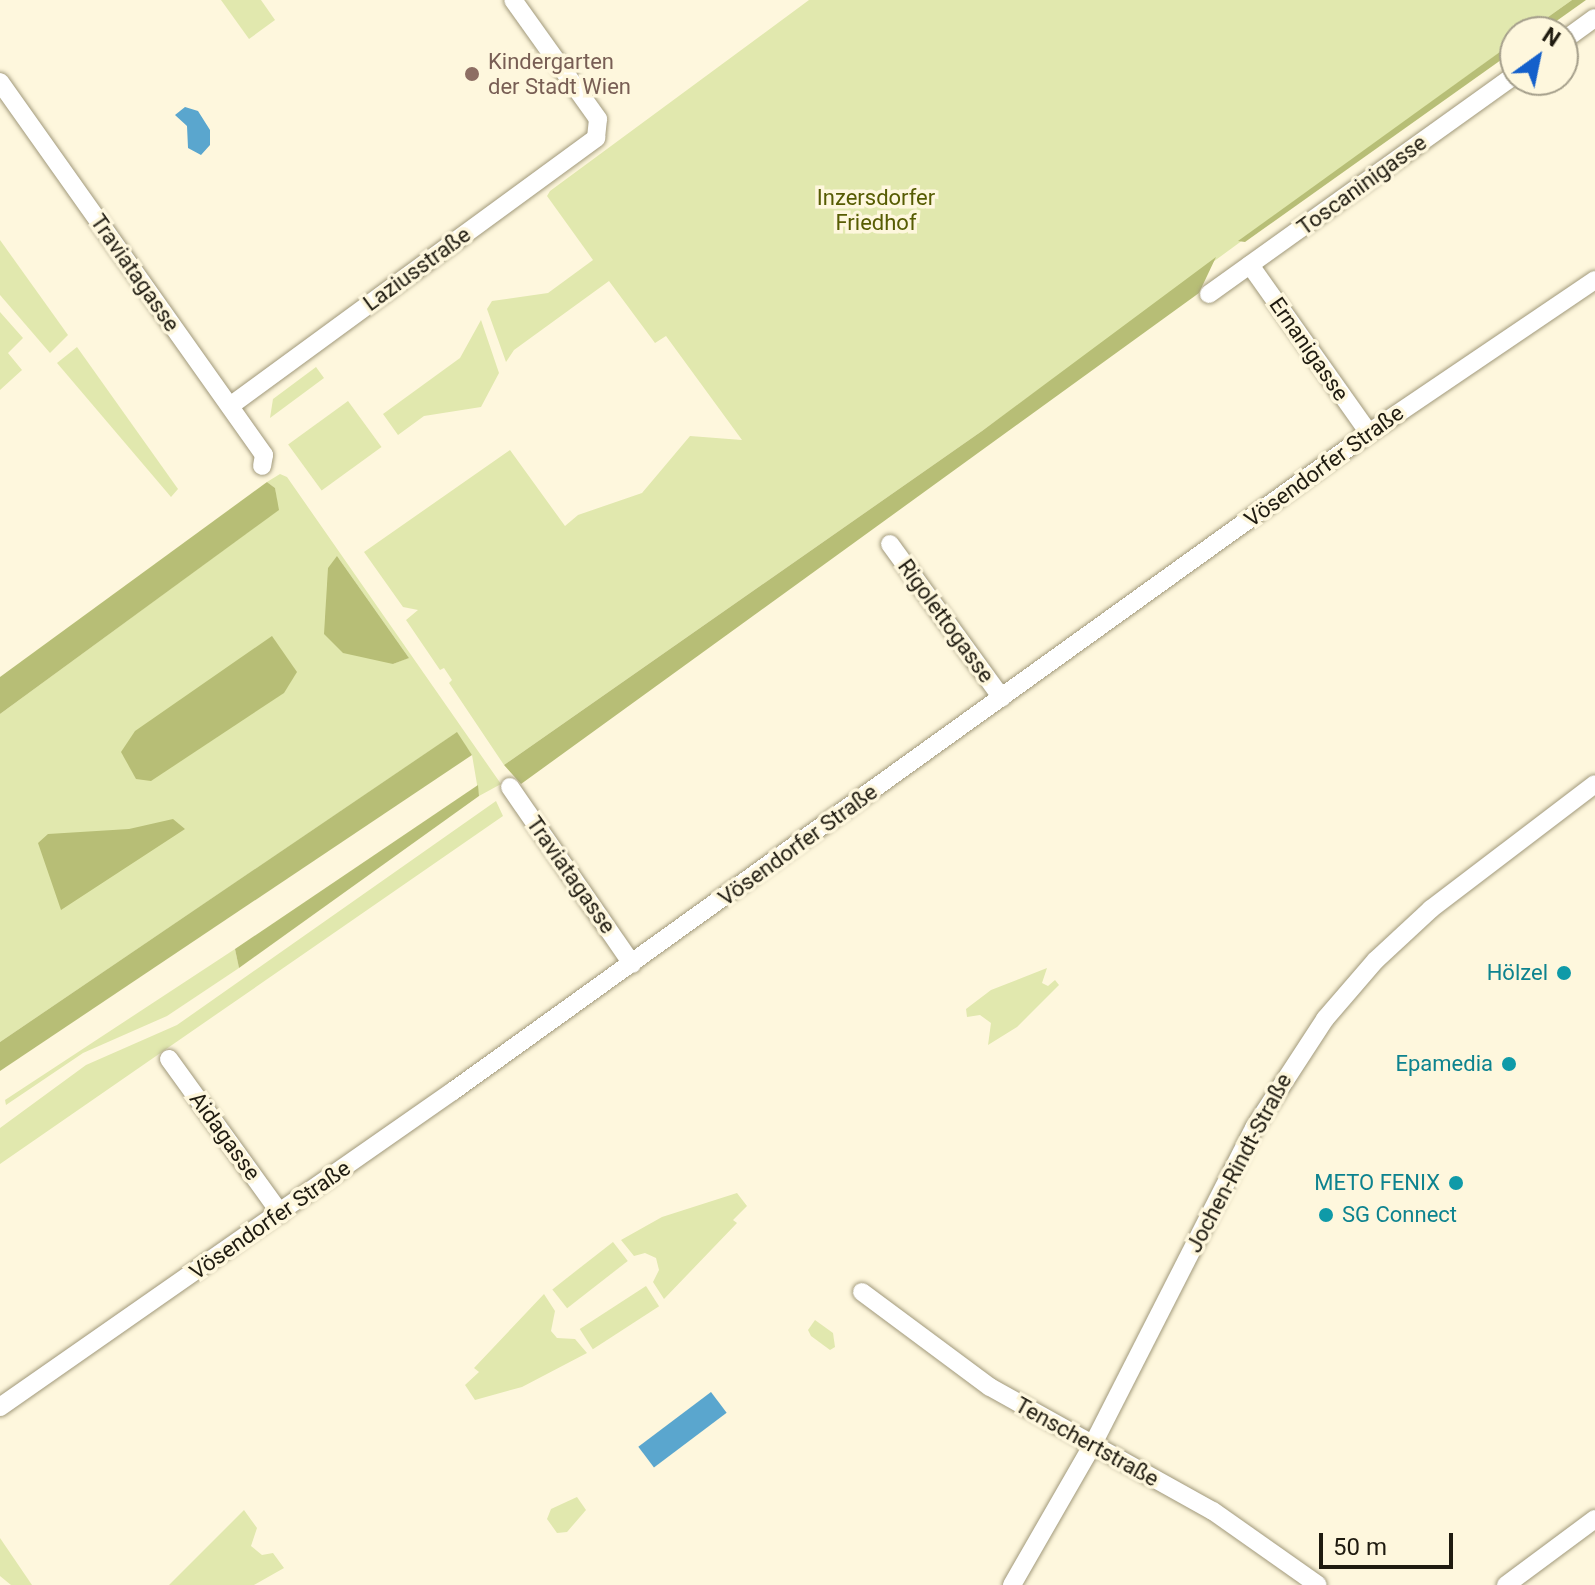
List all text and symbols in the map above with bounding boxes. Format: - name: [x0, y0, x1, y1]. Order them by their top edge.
- north arrow: [1499, 16, 1579, 96]
- text: N: [1538, 22, 1565, 52]
- place label: Kindergarten der Stadt Wien: [488, 48, 631, 100]
- marker: Kindergarten der Stadt Wien: [463, 65, 481, 83]
- street label: Toscaninigasse: [1292, 129, 1432, 241]
- park label: Inzersdorfer Friedhof: [817, 184, 935, 236]
- street label: Traviatagasse: [85, 209, 185, 337]
- street label: Laziusstraße: [358, 221, 476, 317]
- street label: Ernanigasse: [1264, 292, 1354, 406]
- street label: Vösendorfer Straße: [1239, 400, 1409, 532]
- street label: Rigolettogasse: [892, 554, 1000, 688]
- street label: Vösendorfer Straße: [713, 779, 883, 911]
- street label: Traviatagasse: [521, 811, 621, 939]
- place label: Hölzel: [1487, 960, 1548, 986]
- marker: Hölzel: [1555, 964, 1573, 982]
- place label: Epamedia: [1395, 1051, 1493, 1077]
- marker: Epamedia: [1500, 1055, 1518, 1073]
- street label: Jochen-Rindt-Straße: [1181, 1069, 1297, 1257]
- street label: Aidagasse: [184, 1087, 266, 1185]
- street label: Vösendorfer Straße: [185, 1155, 355, 1285]
- place label: METO FENIX: [1314, 1170, 1440, 1196]
- marker: METO FENIX: [1447, 1174, 1465, 1192]
- place label: SG Connect: [1342, 1202, 1457, 1228]
- marker: SG Connect: [1317, 1206, 1335, 1224]
- street label: Tenschertstraße: [1011, 1392, 1163, 1492]
- scale bar: [1323, 1517, 1457, 1567]
- text: 50 m: [1333, 1533, 1387, 1561]

